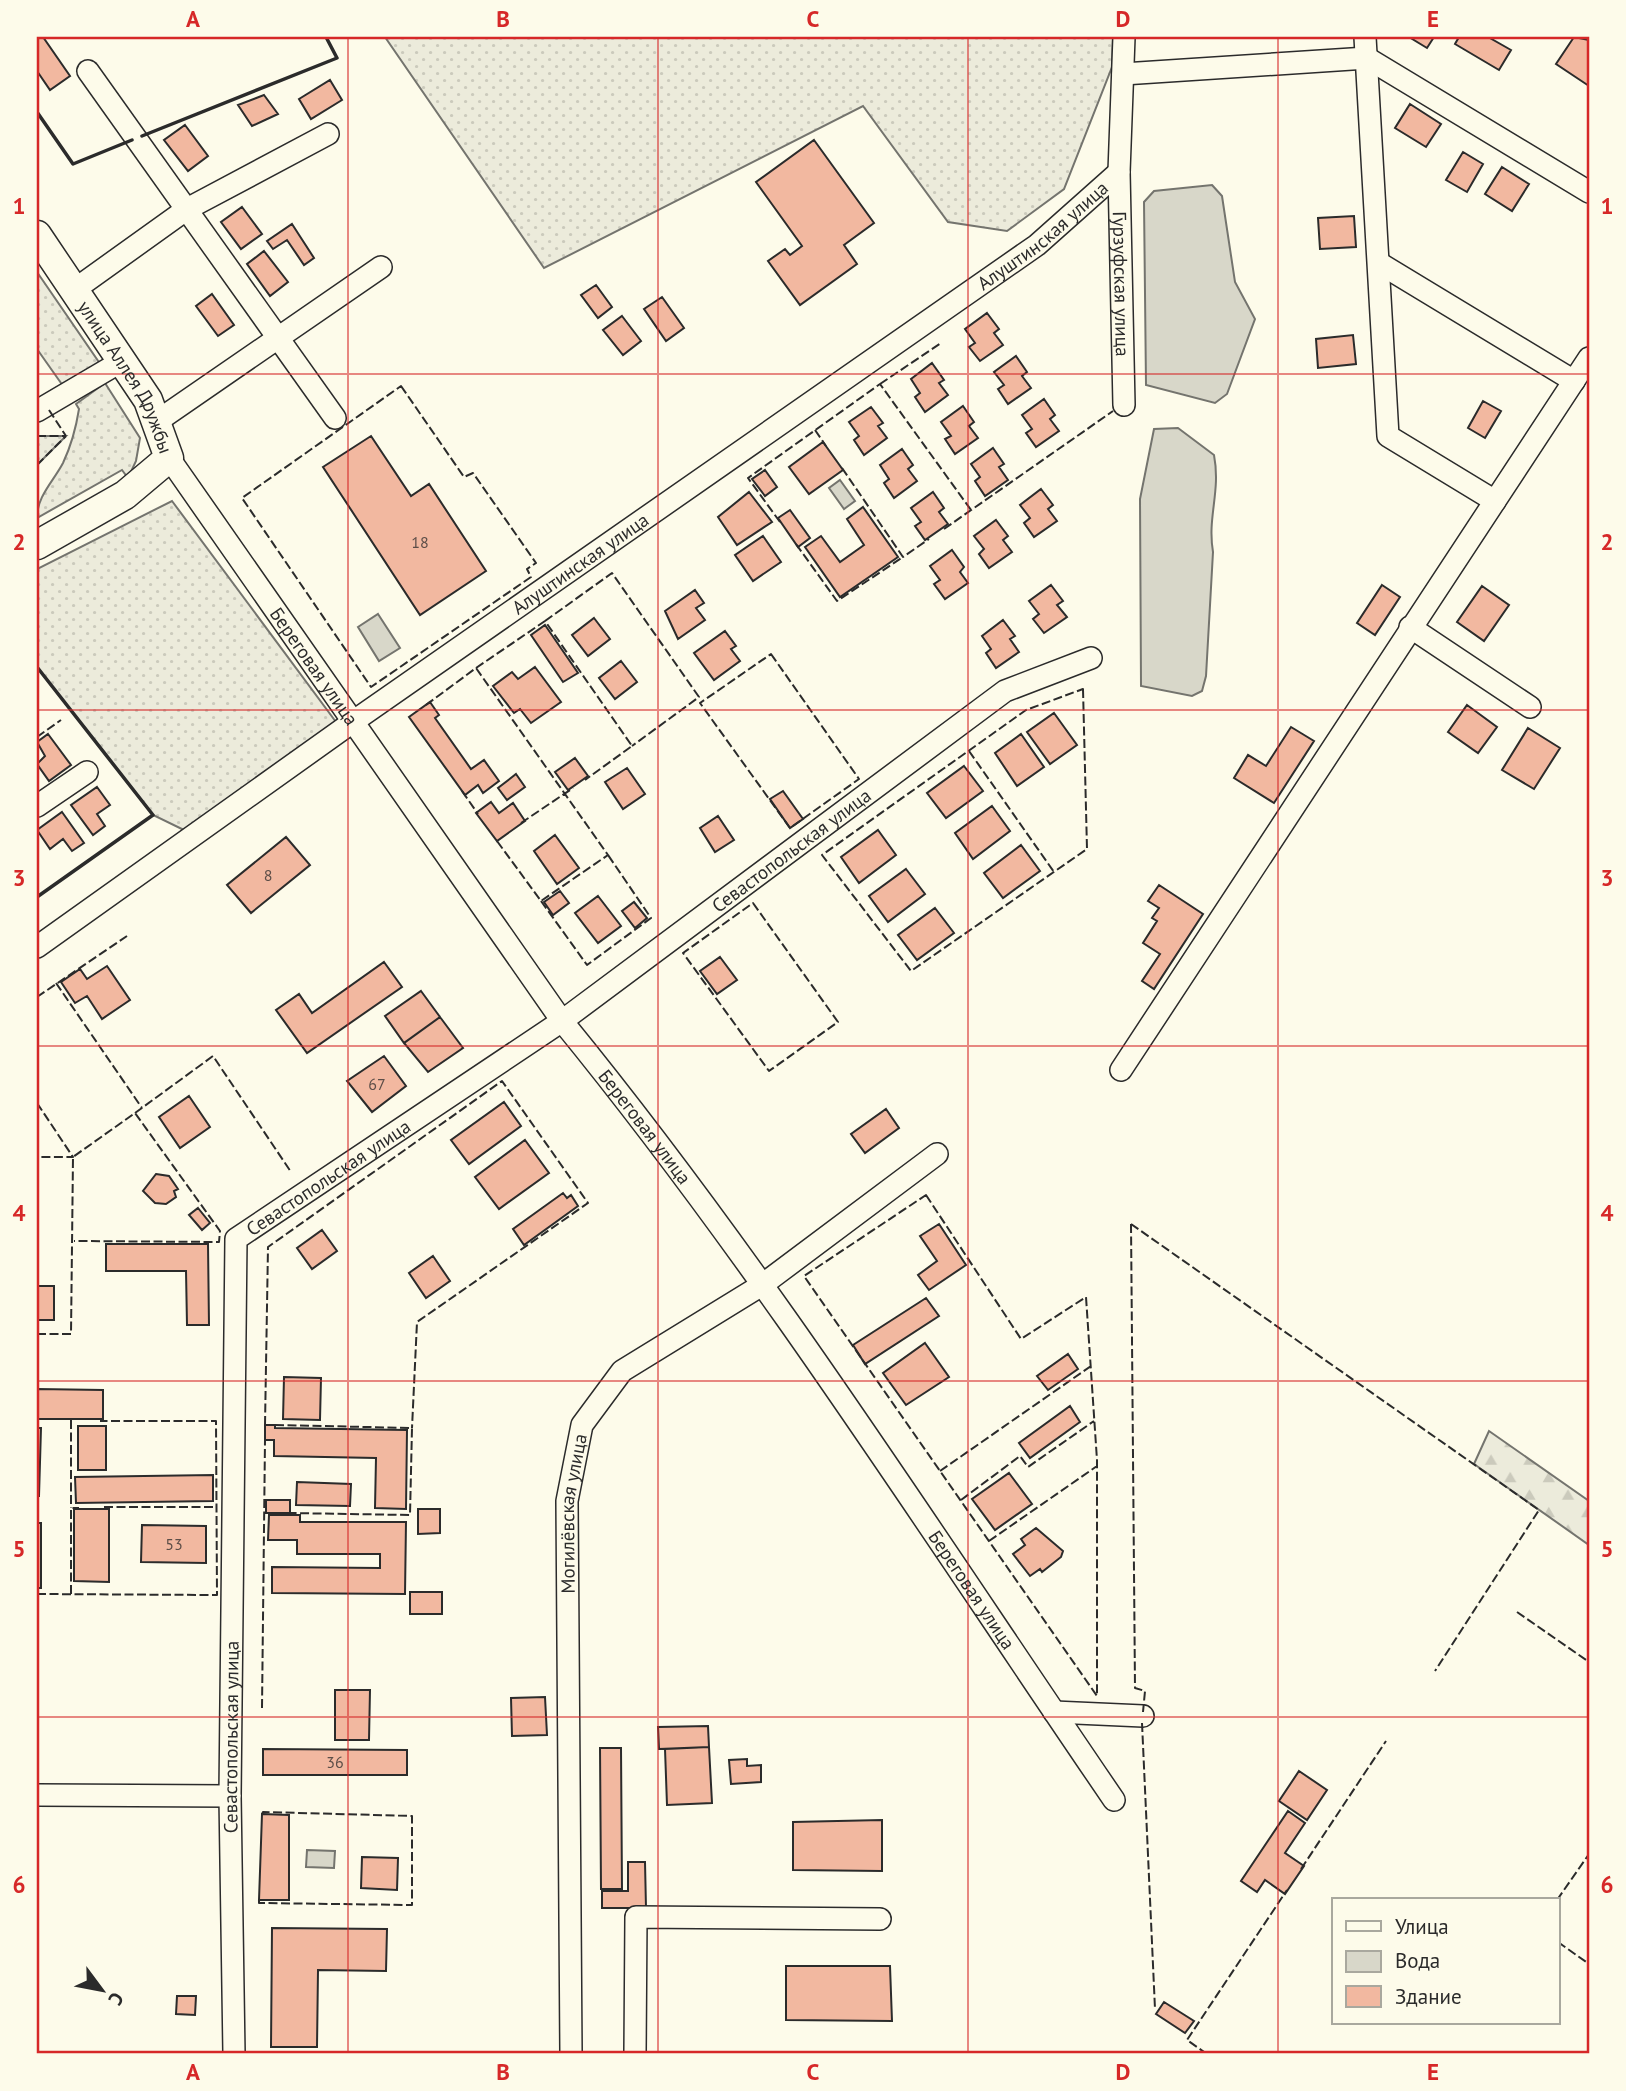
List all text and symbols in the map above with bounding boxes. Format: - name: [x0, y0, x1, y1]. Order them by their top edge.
- text: A: [186, 4, 200, 33]
- text: B: [496, 4, 510, 33]
- text: C: [807, 4, 820, 33]
- text: D: [1116, 4, 1130, 33]
- text: E: [1427, 4, 1439, 33]
- street label: Алуштинская улица: [972, 176, 1113, 295]
- text: 1: [12, 191, 26, 220]
- text: 1: [1600, 191, 1614, 220]
- street label: Гурзуфская улица: [1108, 211, 1135, 357]
- street label: улица Аллея Дружбы: [72, 296, 178, 456]
- street label: Алуштинская улица: [507, 507, 653, 619]
- text: 2: [12, 527, 26, 556]
- text: 2: [1600, 527, 1614, 556]
- house number: 18: [411, 532, 429, 552]
- street label: Береговая улица: [265, 603, 364, 730]
- street label: Севастопольская улица: [707, 783, 876, 917]
- text: 3: [12, 863, 26, 892]
- text: 3: [1600, 863, 1614, 892]
- house number: 8: [264, 865, 272, 885]
- street label: Береговая улица: [593, 1064, 697, 1189]
- house number: 67: [368, 1074, 386, 1094]
- street label: Севастопольская улица: [242, 1114, 415, 1241]
- text: 4: [12, 1198, 26, 1227]
- text: 4: [1600, 1198, 1614, 1227]
- street label: Могилёвская улица: [555, 1432, 592, 1594]
- street label: Береговая улица: [923, 1526, 1021, 1654]
- text: 5: [12, 1534, 26, 1563]
- house number: 53: [165, 1534, 183, 1554]
- text: 5: [1600, 1534, 1614, 1563]
- street label: Севастопольская улица: [218, 1641, 244, 1833]
- house number: 36: [326, 1752, 344, 1772]
- text: 6: [12, 1870, 26, 1899]
- text: 6: [1600, 1870, 1614, 1899]
- legend: [1332, 1898, 1560, 2024]
- text: Улица: [1395, 1913, 1449, 1940]
- text: Вода: [1395, 1947, 1440, 1974]
- north arrow: [66, 1954, 136, 2024]
- text: Здание: [1395, 1983, 1462, 2010]
- text: С: [103, 1988, 129, 2010]
- text: A: [186, 2057, 200, 2086]
- text: B: [496, 2057, 510, 2086]
- text: C: [807, 2057, 820, 2086]
- text: D: [1116, 2057, 1130, 2086]
- text: E: [1427, 2057, 1439, 2086]

